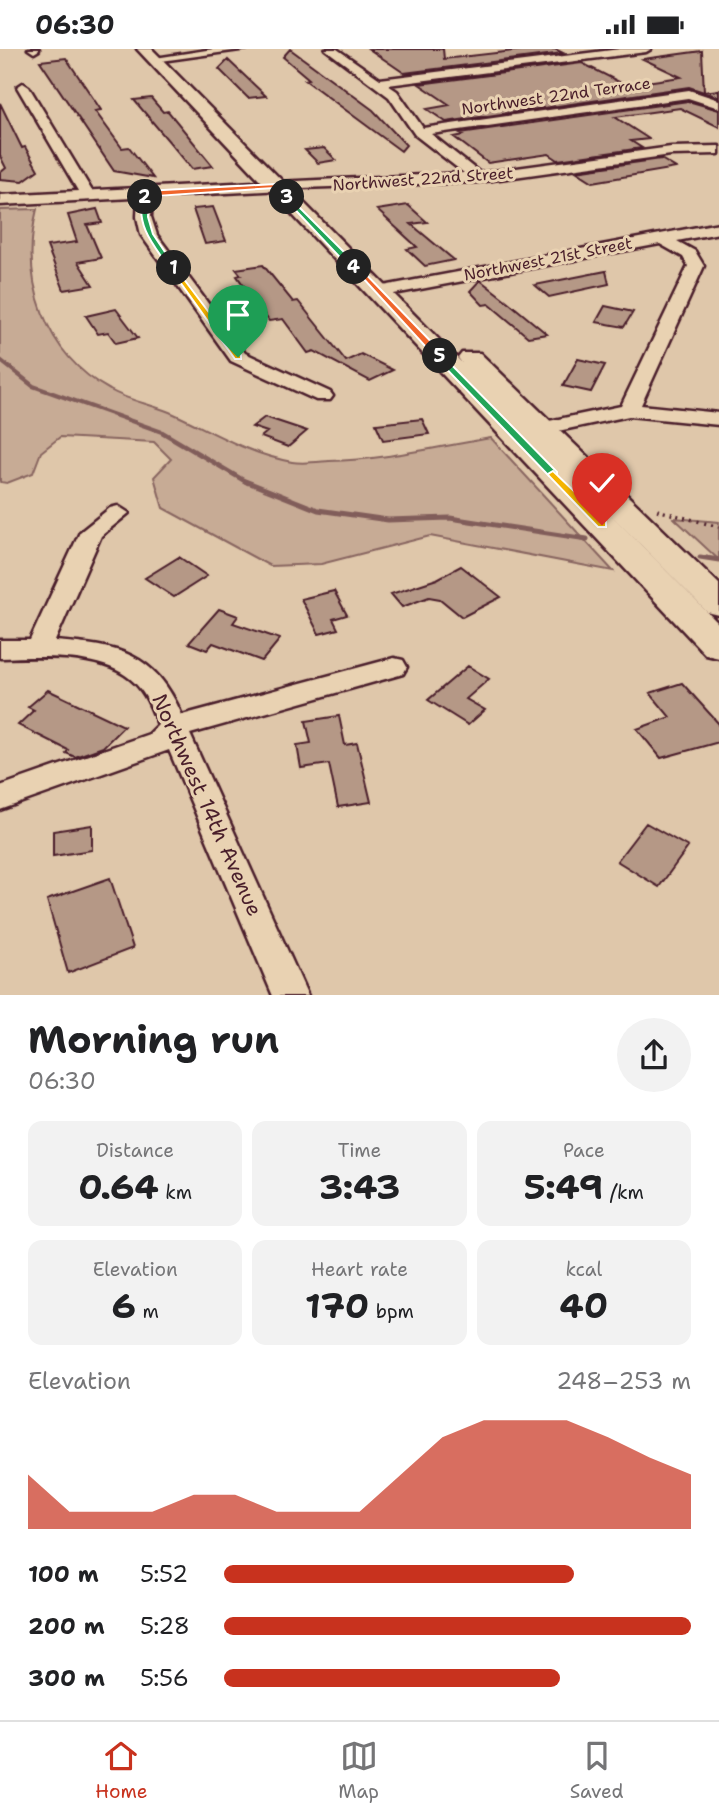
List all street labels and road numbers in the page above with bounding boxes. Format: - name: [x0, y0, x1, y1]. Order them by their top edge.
- street label: Northwest 22nd Terrace: [460, 72, 652, 120]
- street label: Northwest 22nd Street: [332, 162, 514, 196]
- street label: Northwest 21st Street: [462, 232, 634, 286]
- street label: Northwest 14th Avenue: [145, 689, 269, 921]

